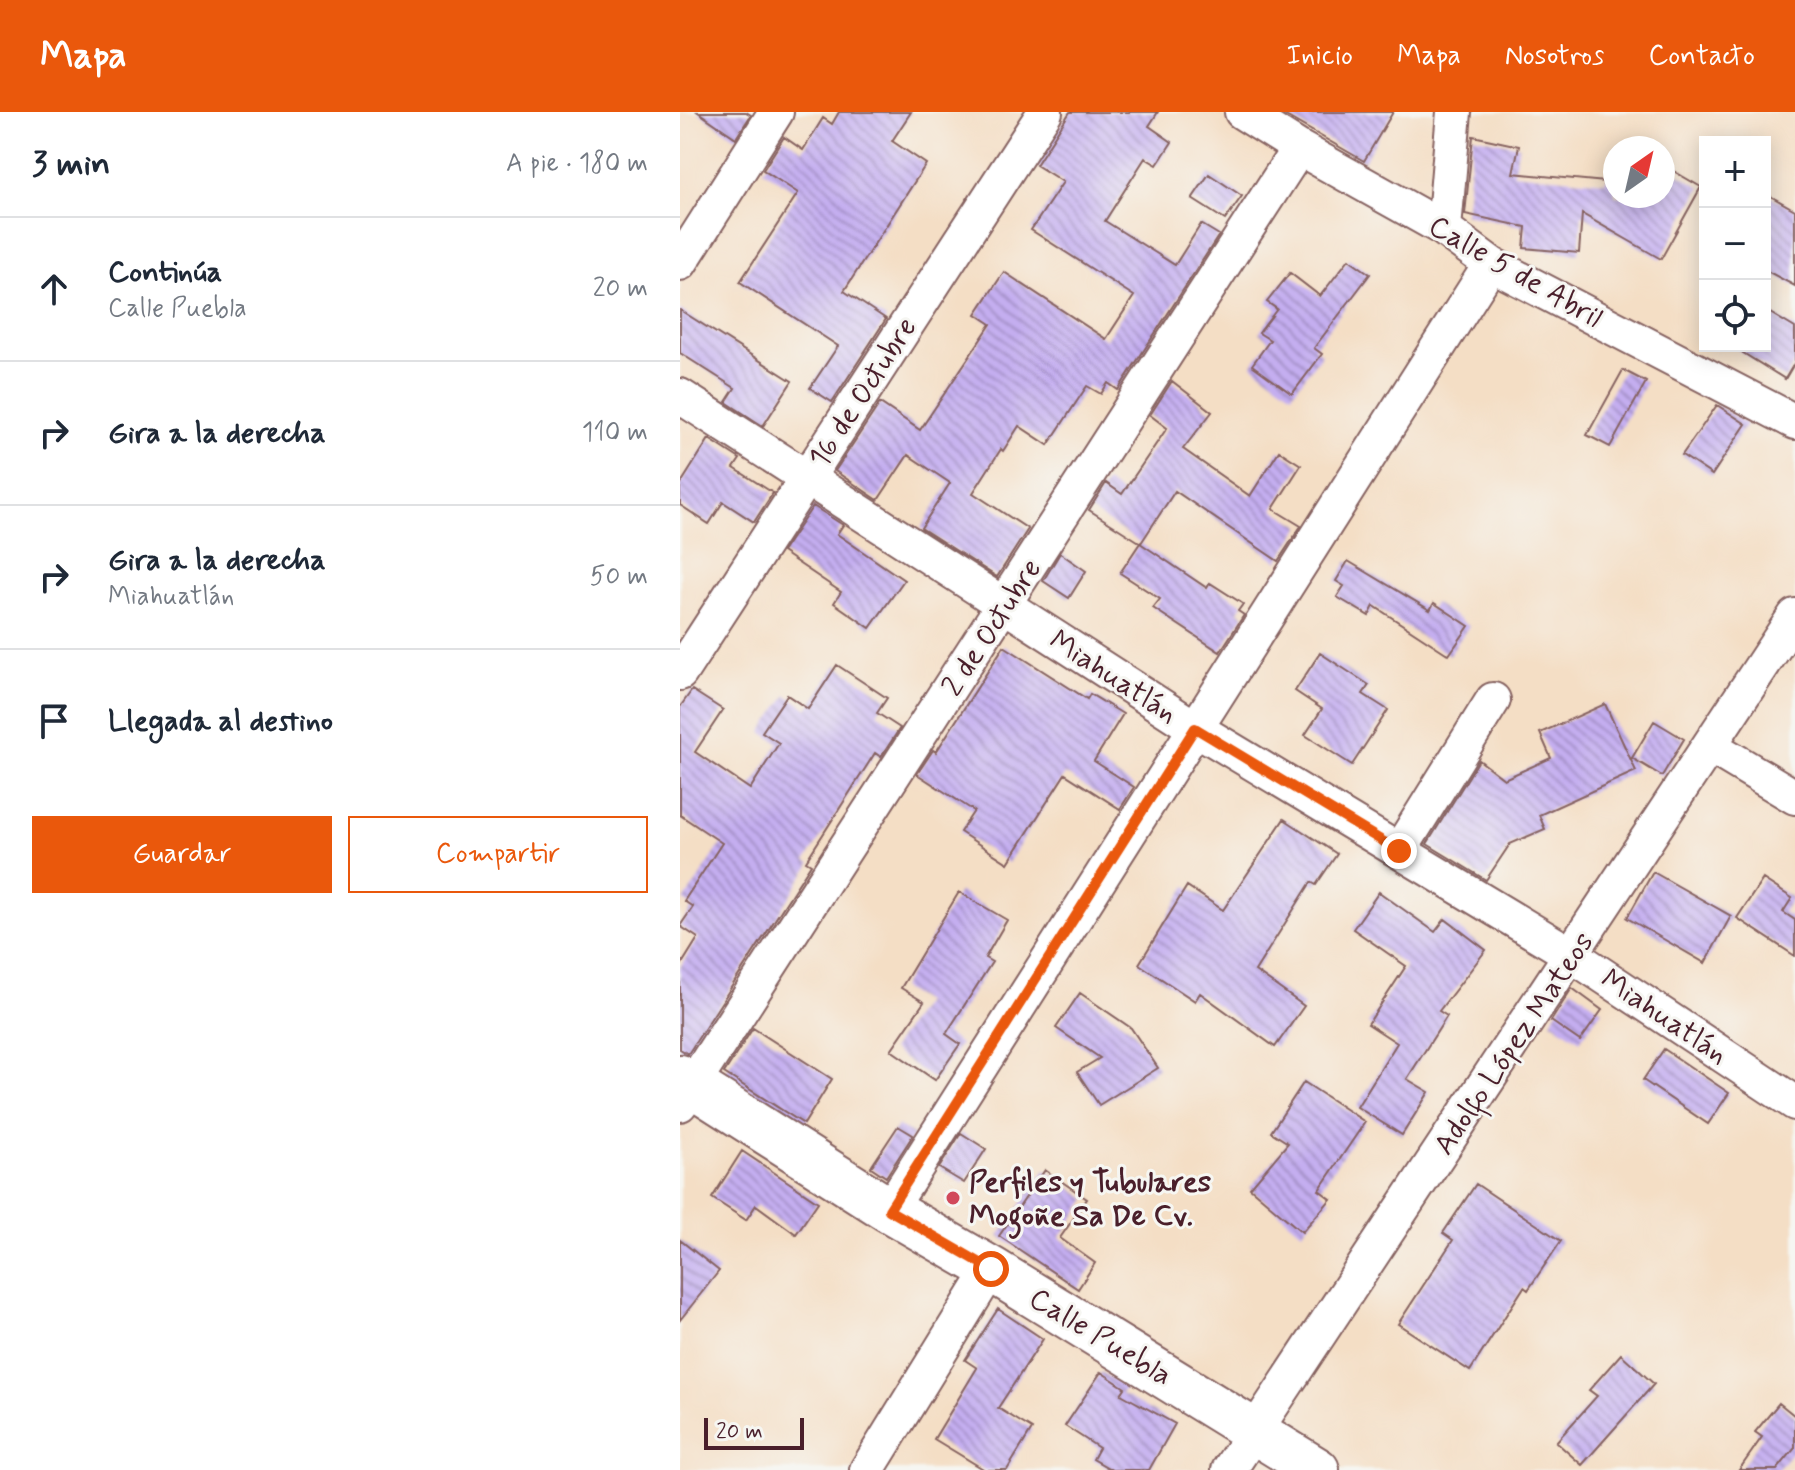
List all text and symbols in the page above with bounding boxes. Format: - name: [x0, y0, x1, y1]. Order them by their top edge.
- text: Mapa: [40, 32, 127, 81]
- text: Inicio: [1286, 38, 1353, 75]
- text: Mapa: [1397, 38, 1461, 75]
- text: Nosotros: [1505, 38, 1604, 75]
- text: Contacto: [1648, 38, 1755, 75]
- north arrow: [1603, 136, 1675, 208]
- map controls: [1699, 136, 1771, 352]
- button: +: [1699, 136, 1771, 208]
- text: 3 min: [32, 142, 110, 187]
- text: A pie · 180 m: [506, 147, 648, 181]
- street label: Calle 5 de Abril: [1421, 207, 1609, 338]
- button: −: [1699, 208, 1771, 280]
- text: Continúa: [108, 253, 222, 292]
- icon: ahead: [32, 267, 76, 311]
- text: 20 m: [593, 272, 648, 306]
- button: locate: [1699, 280, 1771, 352]
- text: Calle Puebla: [108, 292, 247, 326]
- street label: 16 de Octubre: [800, 310, 926, 475]
- icon: right: [32, 411, 76, 455]
- text: Gira a la derecha: [108, 414, 326, 453]
- text: 110 m: [582, 416, 648, 450]
- text: Gira a la derecha: [108, 541, 326, 580]
- street label: 2 de Octubre: [933, 552, 1051, 704]
- icon: right: [32, 555, 76, 599]
- text: 50 m: [590, 560, 648, 594]
- text: Miahuatlán: [108, 580, 234, 614]
- street label: Miahuatlán: [1041, 621, 1185, 733]
- icon: arrive: [32, 699, 76, 743]
- text: Llegada al destino: [108, 702, 333, 741]
- button: Guardar: [32, 816, 332, 893]
- button: Compartir: [348, 816, 648, 893]
- route end: [1381, 833, 1417, 869]
- street label: Adolfo López Mateos: [1425, 925, 1605, 1164]
- street label: Miahuatlán: [1593, 960, 1735, 1074]
- place label: Perfiles y Tubulares Mogoñe Sa De Cv.: [969, 1163, 1212, 1240]
- marker: Perfiles y Tubulares Mogoñe Sa De Cv.: [944, 1189, 962, 1207]
- route start: [973, 1251, 1009, 1287]
- street label: Calle Puebla: [1022, 1279, 1179, 1395]
- scale bar: [704, 1414, 804, 1450]
- text: 20 m: [716, 1418, 763, 1446]

